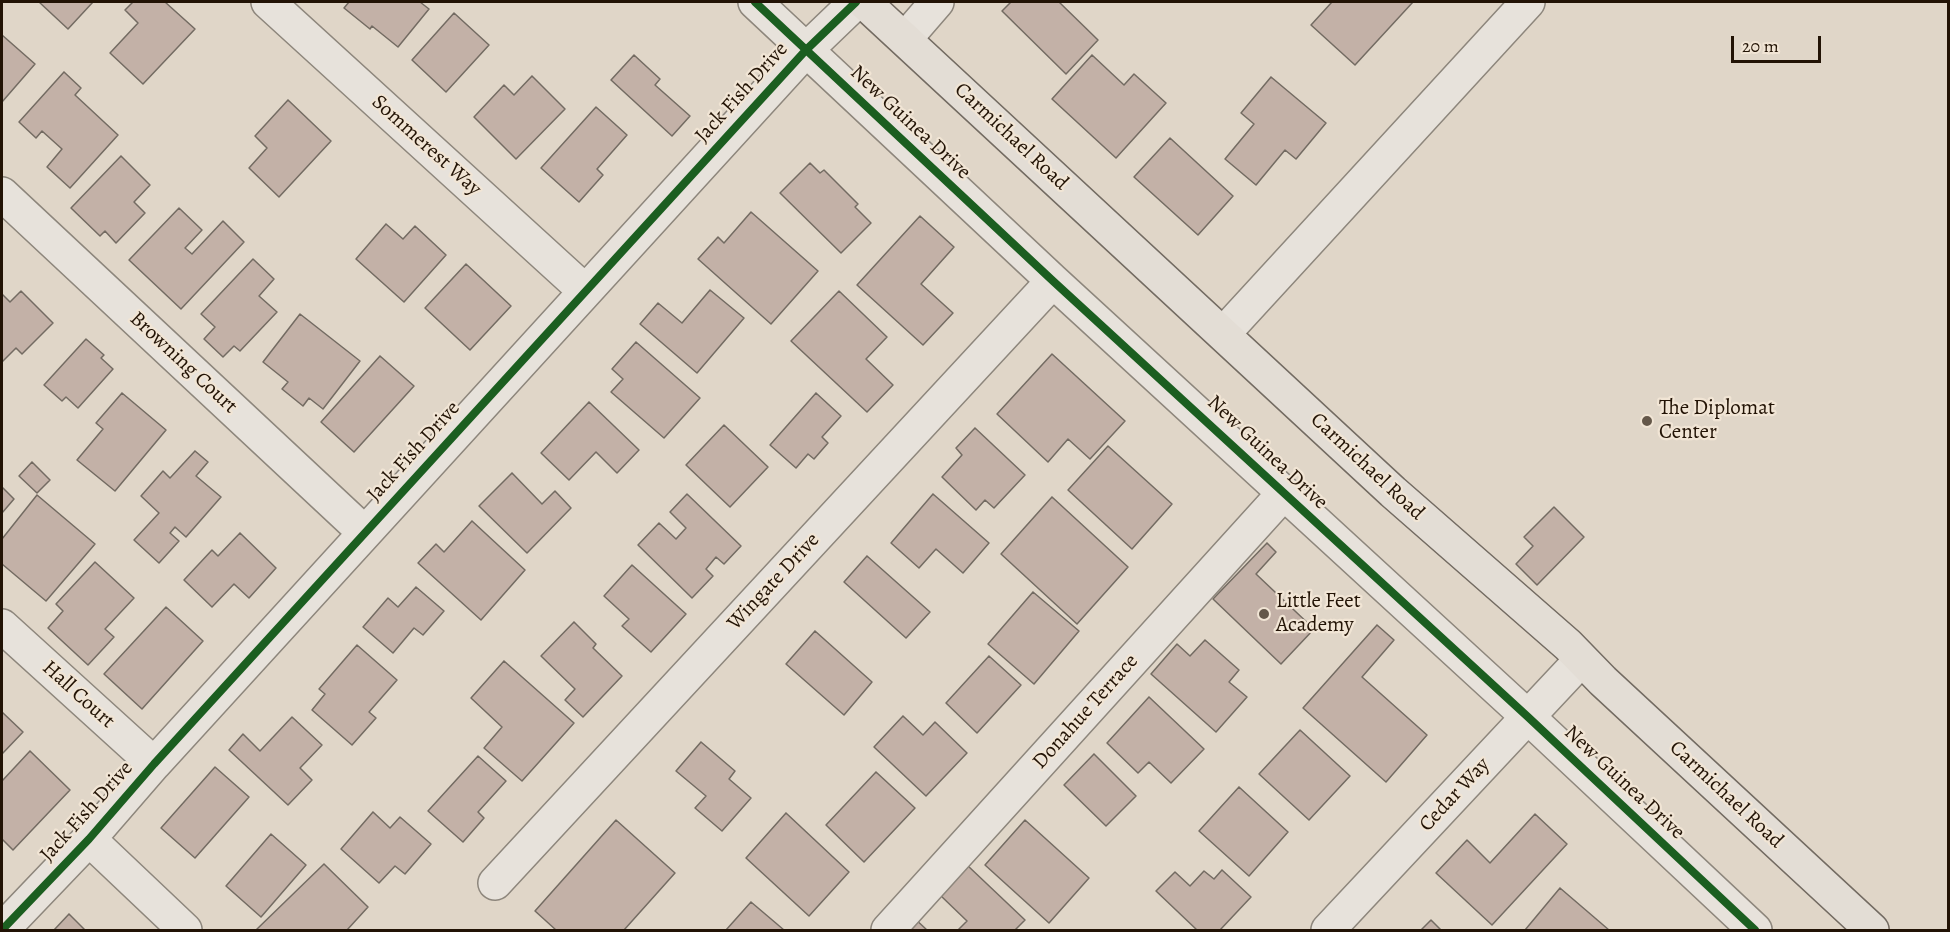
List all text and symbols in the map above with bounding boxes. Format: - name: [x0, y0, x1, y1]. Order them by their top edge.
- scale bar: [1734, 24, 1824, 62]
- text: 20 m: [1742, 34, 1779, 58]
- street label: Jack Fish Drive: [690, 37, 794, 149]
- street label: New Guinea Drive: [844, 61, 976, 185]
- street label: Carmichael Road: [949, 78, 1073, 196]
- street label: Sommerest Way: [366, 90, 486, 202]
- street label: Browning Court: [124, 307, 242, 419]
- street label: New Guinea Drive: [1201, 391, 1333, 515]
- street label: Jack Fish Drive: [362, 396, 466, 508]
- place label: The Diplomat Center: [1659, 396, 1775, 446]
- street label: Carmichael Road: [1305, 408, 1429, 526]
- marker: The Diplomat Center: [1640, 414, 1654, 428]
- street label: Wingate Drive: [723, 528, 825, 636]
- place label: Little Feet Academy: [1276, 589, 1361, 639]
- marker: Little Feet Academy: [1257, 607, 1271, 621]
- street label: Donahue Terrace: [1028, 649, 1144, 775]
- street label: Hall Court: [36, 656, 120, 734]
- street label: New Guinea Drive: [1558, 721, 1690, 845]
- street label: Carmichael Road: [1664, 736, 1788, 854]
- street label: Cedar Way: [1414, 753, 1496, 837]
- street label: Jack Fish Drive: [35, 756, 139, 868]

